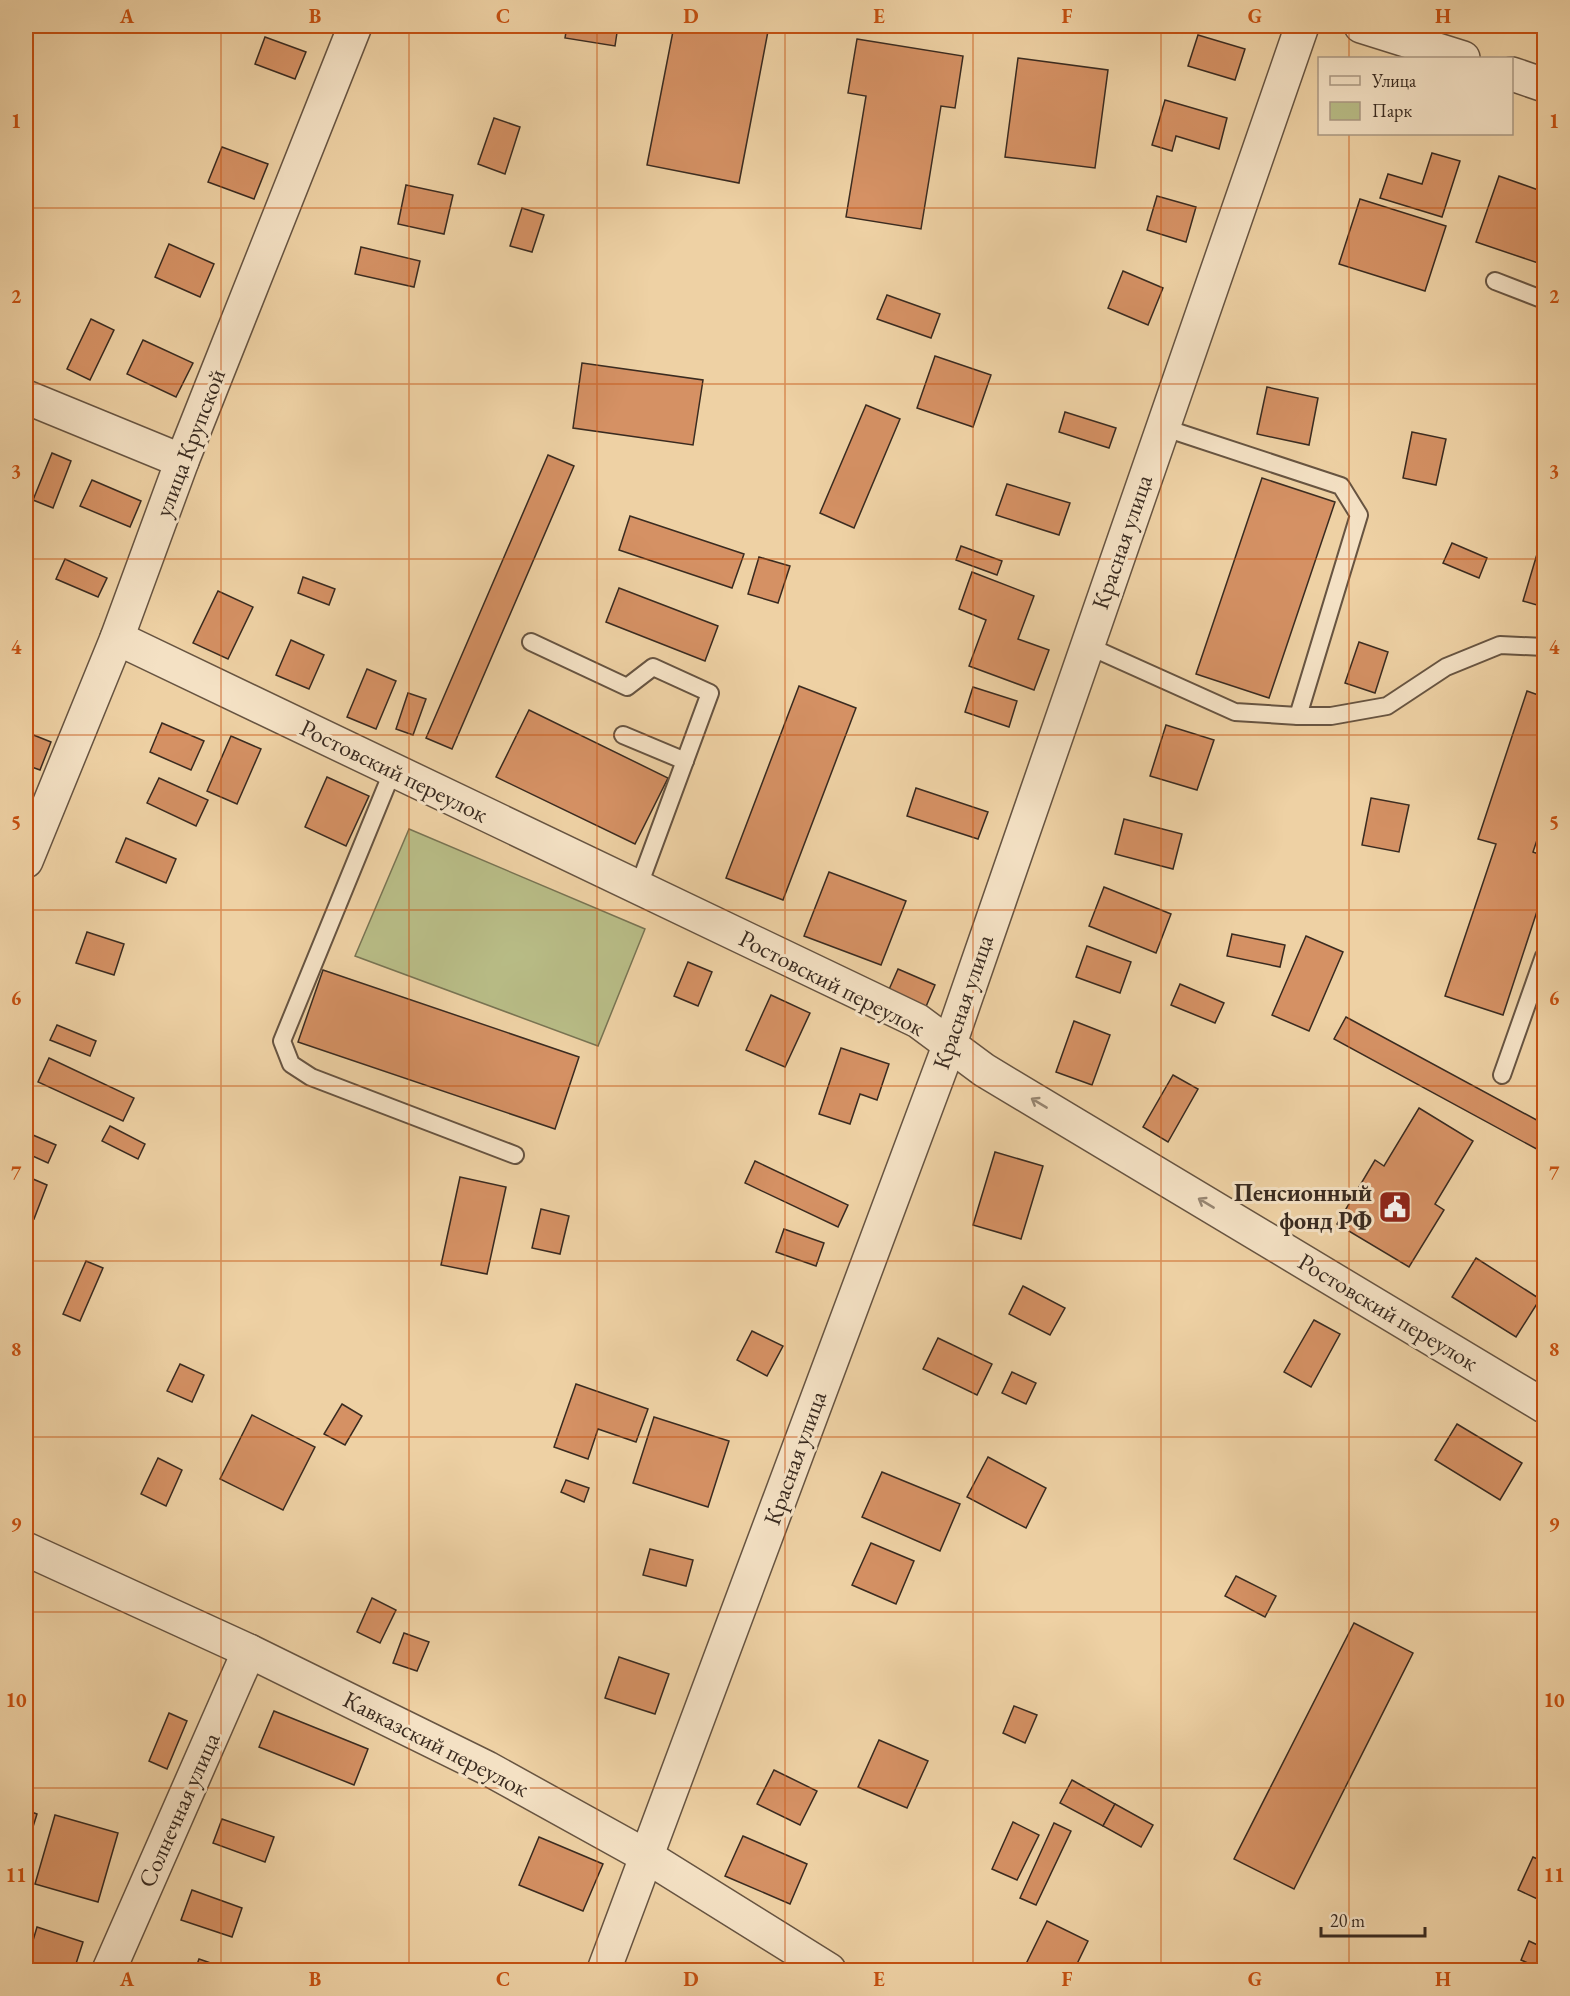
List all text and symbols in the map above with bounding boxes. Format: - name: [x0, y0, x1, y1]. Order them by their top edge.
- text: A: [119, 3, 135, 29]
- text: B: [309, 3, 321, 29]
- text: C: [496, 3, 510, 29]
- text: D: [683, 3, 699, 29]
- text: E: [873, 3, 885, 29]
- text: F: [1062, 3, 1073, 29]
- text: G: [1248, 3, 1262, 29]
- text: H: [1435, 3, 1451, 29]
- legend: [1318, 57, 1513, 135]
- text: Улица: [1371, 69, 1417, 92]
- text: Парк: [1372, 99, 1412, 122]
- text: 1: [11, 108, 21, 134]
- text: 1: [1549, 108, 1559, 134]
- text: 2: [11, 283, 22, 309]
- text: 2: [1549, 283, 1560, 309]
- street label: улица Крупской: [147, 364, 232, 521]
- text: 3: [11, 458, 21, 484]
- text: 3: [1549, 458, 1559, 484]
- street label: Красная улица: [1084, 470, 1159, 613]
- text: 4: [11, 634, 22, 660]
- text: 4: [1549, 634, 1560, 660]
- street label: Ростовский переулок: [295, 712, 493, 830]
- text: 5: [11, 809, 21, 835]
- text: 5: [1549, 809, 1559, 835]
- street label: Ростовский переулок: [734, 922, 931, 1043]
- street label: Красная улица: [925, 930, 1000, 1073]
- text: 6: [11, 985, 22, 1011]
- text: 6: [1549, 985, 1560, 1011]
- one-way arrow: [1031, 1097, 1048, 1109]
- text: 7: [11, 1160, 22, 1186]
- text: 7: [1549, 1160, 1560, 1186]
- place label: Пенсионный фонд РФ: [1234, 1177, 1372, 1236]
- public building icon: Пенсионный фонд РФ: [1377, 1189, 1413, 1225]
- one-way arrow: [1198, 1197, 1215, 1209]
- street label: Ростовский переулок: [1293, 1246, 1484, 1378]
- text: 8: [11, 1336, 21, 1362]
- text: 8: [1549, 1336, 1559, 1362]
- street label: Красная улица: [756, 1386, 833, 1529]
- text: 9: [11, 1511, 22, 1537]
- text: 9: [1549, 1511, 1560, 1537]
- street label: Кавказский переулок: [338, 1683, 535, 1804]
- text: 10: [5, 1687, 27, 1713]
- text: 10: [1543, 1687, 1565, 1713]
- street label: Солнечная улица: [131, 1727, 227, 1892]
- text: 11: [5, 1862, 27, 1888]
- text: 11: [1543, 1862, 1565, 1888]
- scale bar: [1321, 1900, 1424, 1938]
- text: 20 m: [1330, 1909, 1365, 1932]
- text: A: [119, 1966, 135, 1992]
- text: B: [309, 1966, 321, 1992]
- text: C: [496, 1966, 510, 1992]
- text: D: [683, 1966, 699, 1992]
- text: E: [873, 1966, 885, 1992]
- text: F: [1062, 1966, 1073, 1992]
- text: G: [1248, 1966, 1262, 1992]
- text: H: [1435, 1966, 1451, 1992]

